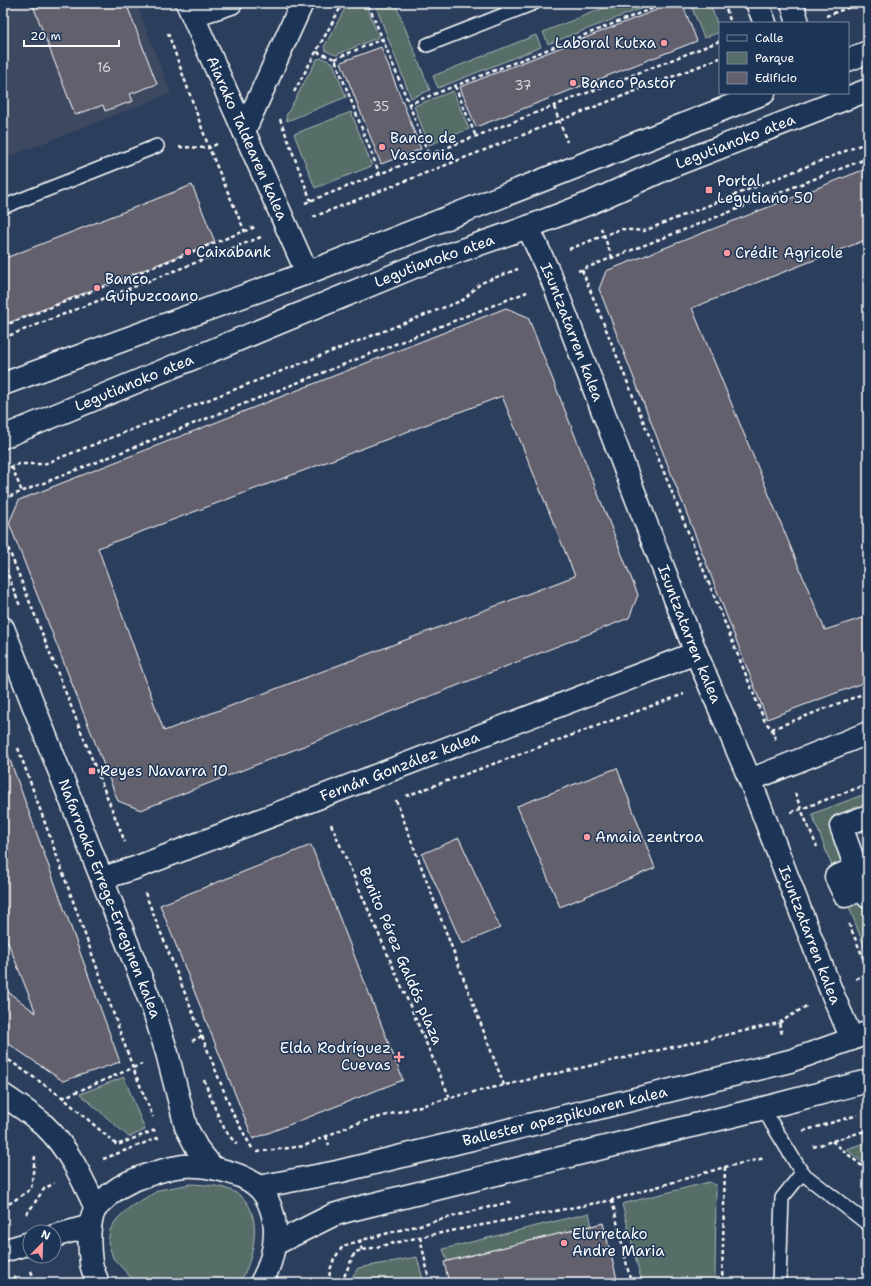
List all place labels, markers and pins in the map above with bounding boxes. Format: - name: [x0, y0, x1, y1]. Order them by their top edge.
- place label: Laboral Kutxa: [555, 33, 657, 53]
- marker: Laboral Kutxa: [659, 38, 669, 48]
- place label: Banco Pastor: [581, 73, 676, 93]
- marker: Banco Pastor: [568, 78, 578, 88]
- place label: Banco de Vasconia: [390, 128, 456, 165]
- marker: Banco de Vasconia: [377, 142, 387, 152]
- place label: Portal Legutiano 50: [717, 171, 813, 208]
- marker: Portal Legutiano 50: [704, 185, 714, 195]
- place label: Caixabank: [196, 242, 271, 262]
- place label: Crédit Agricole: [735, 243, 843, 263]
- marker: Caixabank: [183, 247, 193, 257]
- marker: Crédit Agricole: [722, 248, 732, 258]
- place label: Banco Guipuzcoano: [105, 269, 198, 306]
- marker: Banco Guipuzcoano: [92, 283, 102, 293]
- place label: Reyes Navarra 10: [100, 761, 228, 781]
- marker: Reyes Navarra 10: [87, 766, 97, 776]
- place label: Amaia zentroa: [595, 827, 704, 847]
- marker: Amaia zentroa: [582, 832, 592, 842]
- place label: Elda Rodríguez Cuevas: [280, 1038, 391, 1075]
- marker: Elda Rodríguez Cuevas: [394, 1052, 404, 1062]
- place label: Elurretako Andre Maria: [572, 1224, 665, 1261]
- marker: Elurretako Andre Maria: [559, 1238, 569, 1248]

